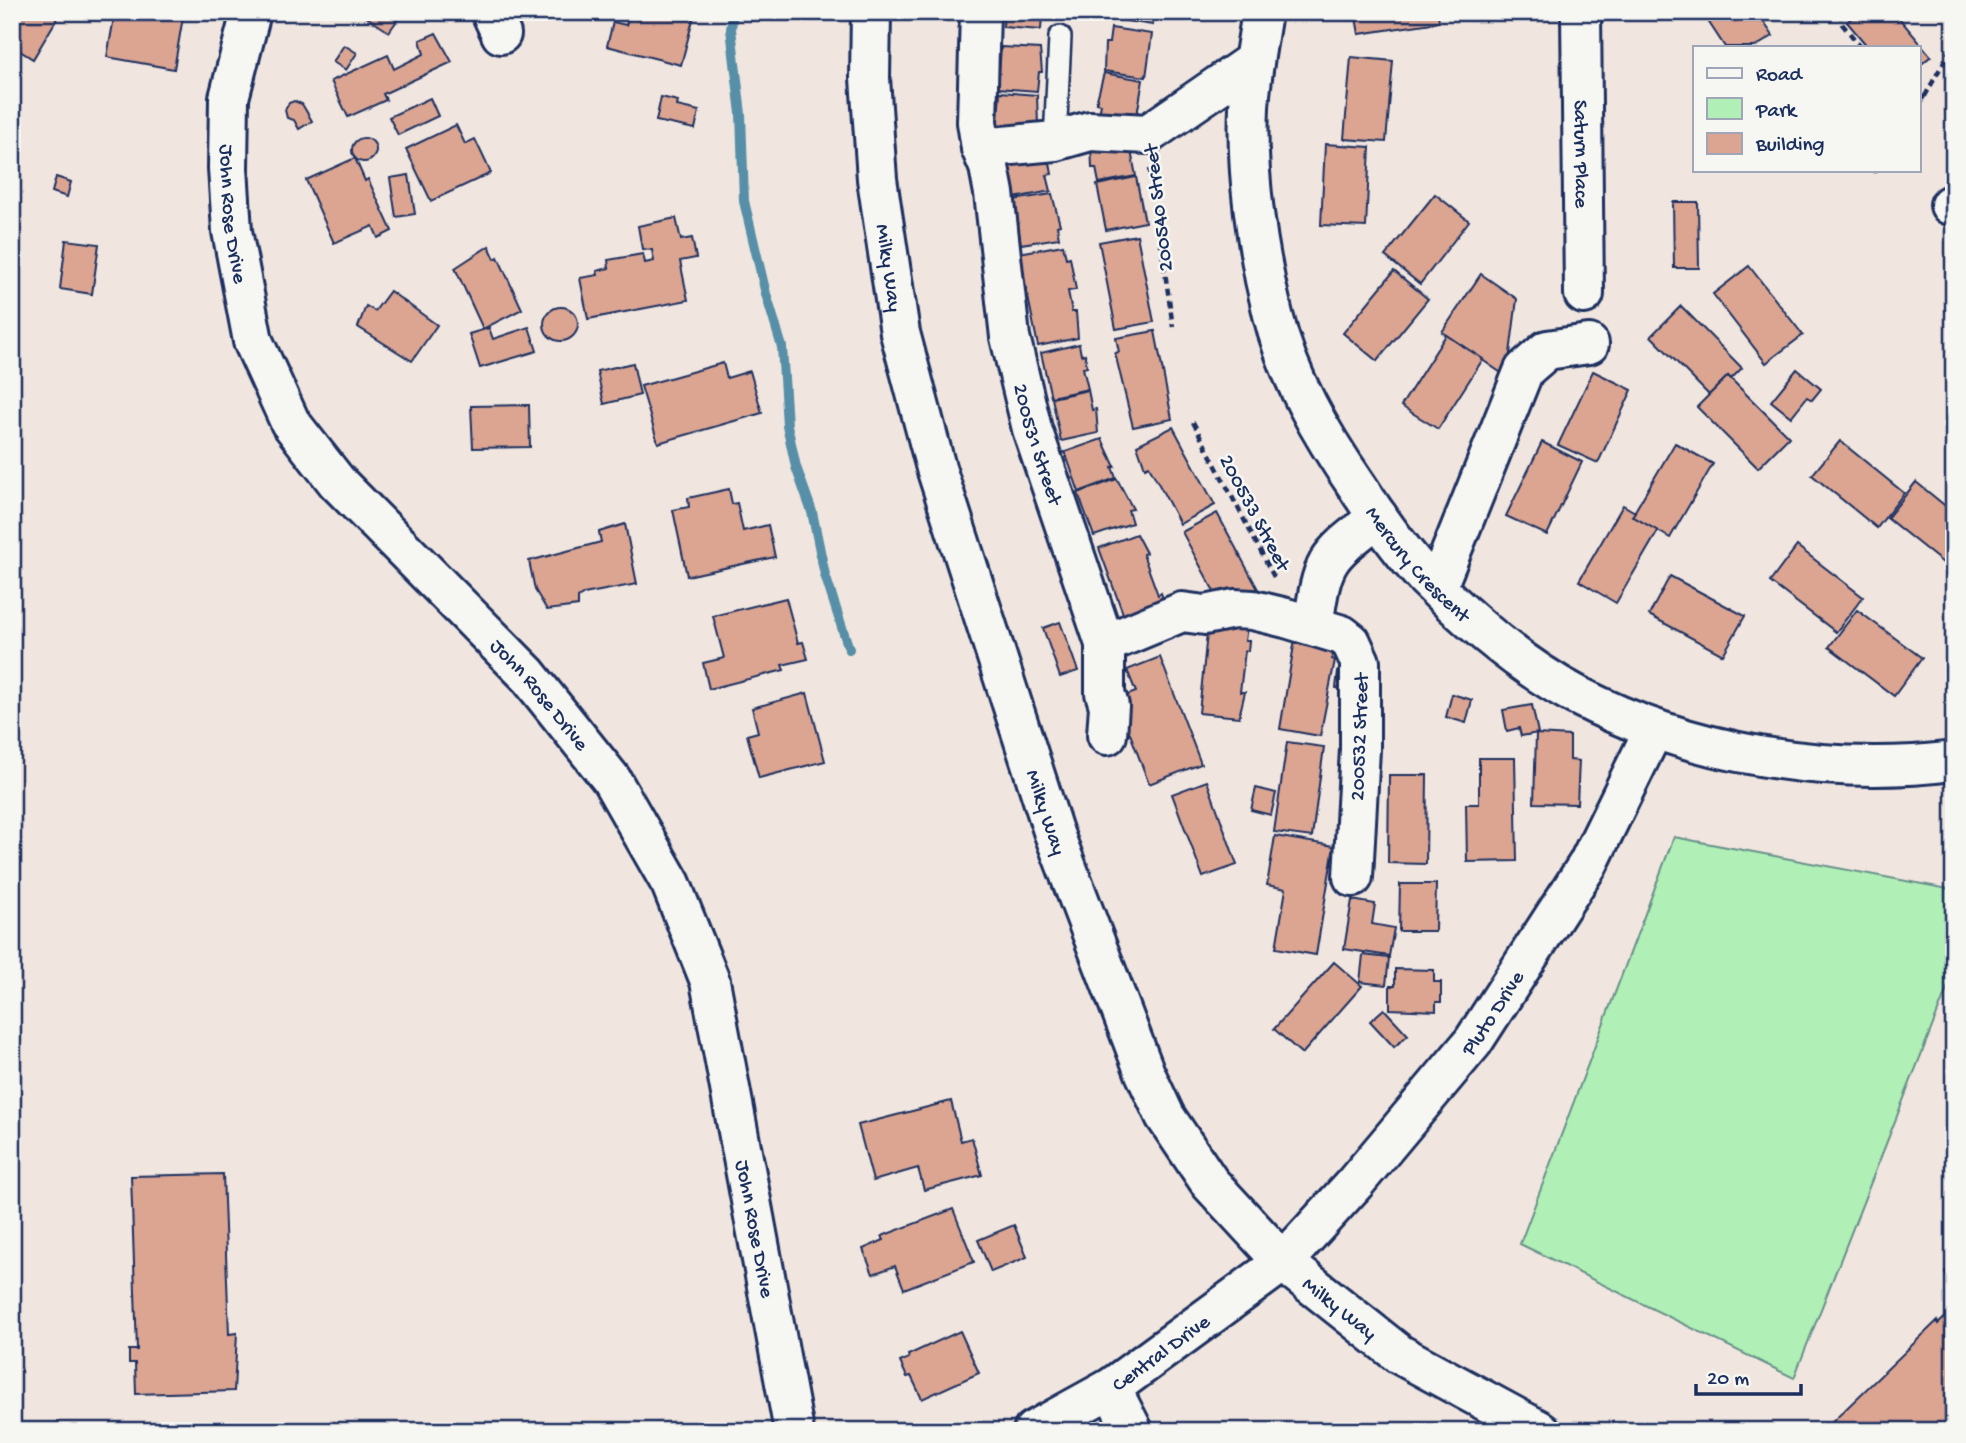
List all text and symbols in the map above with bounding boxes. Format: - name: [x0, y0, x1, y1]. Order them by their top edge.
- legend: [1693, 46, 1920, 172]
- text: Road: [1756, 64, 1804, 89]
- street label: Saturn Place: [1566, 100, 1592, 209]
- text: Park: [1755, 100, 1799, 125]
- text: Building: [1755, 134, 1825, 159]
- street label: 200540 Street: [1140, 140, 1181, 273]
- street label: John Rose Drive: [212, 144, 251, 287]
- street label: Milky Way: [868, 223, 906, 314]
- street label: 200531 Street: [1006, 381, 1067, 511]
- street label: 200533 Street: [1212, 451, 1295, 578]
- street label: Mercury Crescent: [1358, 503, 1476, 631]
- street label: John Rose Drive: [483, 635, 593, 758]
- street label: 200532 Street: [1347, 671, 1376, 801]
- street label: Milky Way: [1018, 767, 1070, 859]
- street label: Pluto Drive: [1457, 966, 1532, 1063]
- street label: John Rose Drive: [728, 1158, 778, 1301]
- street label: Milky Way: [1296, 1273, 1381, 1348]
- street label: Central Drive: [1108, 1310, 1217, 1399]
- scale bar: [1696, 1352, 1801, 1396]
- text: 20 m: [1707, 1368, 1749, 1393]

